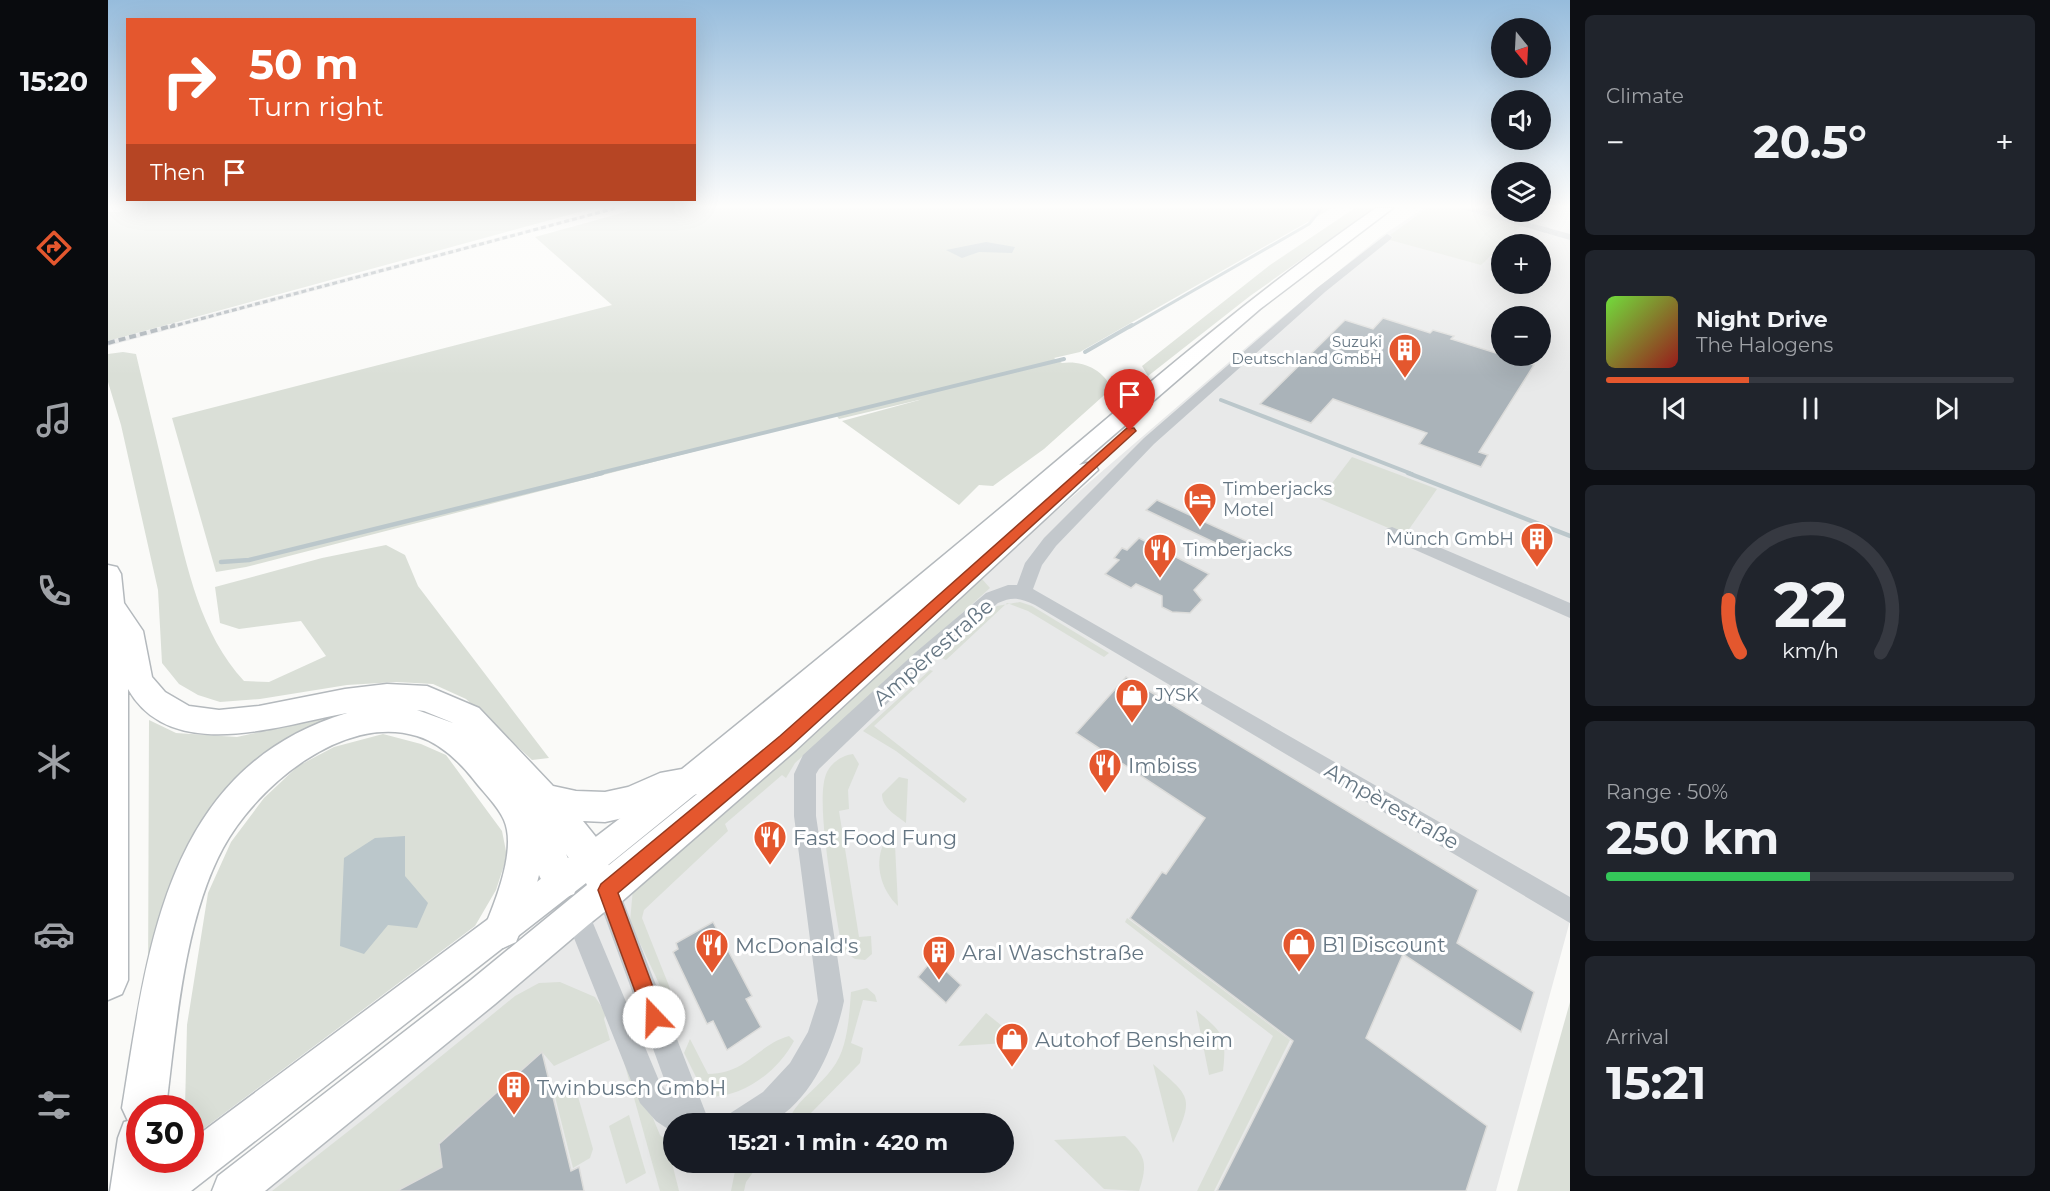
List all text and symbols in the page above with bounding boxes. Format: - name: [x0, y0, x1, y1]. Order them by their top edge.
- north arrow: [1491, 18, 1551, 78]
- map controls: [1491, 18, 1551, 366]
- text: 50 m: [249, 38, 358, 90]
- icon: right: [150, 42, 228, 120]
- text: 15:20: [20, 65, 88, 98]
- text: Climate: [1606, 84, 1684, 108]
- text: Turn right: [249, 90, 384, 123]
- button: sound: [1491, 90, 1551, 150]
- text: 20.5°: [1753, 114, 1867, 169]
- text: −: [1606, 122, 1625, 162]
- text: +: [1995, 122, 2014, 162]
- icon: arrive: [218, 156, 251, 189]
- text: Then: [150, 159, 206, 186]
- button: layers: [1491, 162, 1551, 222]
- icon: directions: [33, 227, 75, 269]
- button: +: [1491, 234, 1551, 294]
- button: −: [1491, 306, 1551, 366]
- text: Night Drive: [1696, 306, 1828, 333]
- place label: Suzuki Deutschland GmbH: [1232, 332, 1382, 368]
- building icon: Suzuki Deutschland GmbH: [1387, 332, 1423, 379]
- text: The Halogens: [1696, 333, 1833, 357]
- pin: [1104, 369, 1155, 431]
- icon: arrive: [1113, 378, 1146, 411]
- icon: previous: [1658, 392, 1691, 425]
- icon: pause: [1794, 392, 1827, 425]
- icon: next: [1930, 392, 1963, 425]
- icon: music: [33, 399, 75, 441]
- place label: Timberjacks Motel: [1223, 478, 1333, 521]
- hotel icon: Timberjacks Motel: [1182, 481, 1218, 528]
- building icon: Münch GmbH: [1519, 521, 1555, 568]
- place label: Münch GmbH: [1386, 528, 1514, 550]
- restaurant icon: Timberjacks: [1142, 532, 1178, 579]
- place label: Timberjacks: [1183, 539, 1293, 561]
- text: 22: [1773, 567, 1847, 643]
- icon: phone: [33, 570, 75, 612]
- street label: Ampèrestraße: [868, 593, 998, 711]
- text: km/h: [1781, 637, 1839, 663]
- shop icon: JYSK: [1114, 677, 1150, 724]
- place label: JYSK: [1154, 684, 1199, 706]
- icon: climate: [33, 741, 75, 783]
- restaurant icon: Imbiss: [1087, 747, 1123, 794]
- place label: Imbiss: [1128, 753, 1197, 778]
- street label: Ampèrestraße: [1321, 758, 1463, 854]
- text: Range · 50%: [1606, 780, 1728, 804]
- text: 250 km: [1606, 810, 1779, 865]
- restaurant icon: Fast Food Fung: [752, 819, 788, 866]
- place label: Fast Food Fung: [793, 825, 957, 850]
- icon: car: [33, 913, 75, 955]
- shop icon: B1 Discount: [1281, 926, 1317, 973]
- restaurant icon: McDonald's: [694, 927, 730, 974]
- place label: B1 Discount: [1322, 932, 1446, 957]
- place label: McDonald's: [735, 933, 858, 958]
- building icon: Aral Waschstraße: [921, 934, 957, 981]
- place label: Aral Waschstraße: [962, 940, 1144, 965]
- position arrow: [622, 985, 686, 1049]
- shop icon: Autohof Bensheim: [994, 1021, 1030, 1068]
- text: Arrival: [1606, 1025, 1669, 1049]
- place label: Autohof Bensheim: [1035, 1027, 1233, 1052]
- text: 15:21: [1606, 1055, 1706, 1110]
- building icon: Twinbusch GmbH: [496, 1069, 532, 1116]
- place label: Twinbusch GmbH: [537, 1075, 726, 1100]
- icon: filters: [33, 1084, 75, 1126]
- speed limit sign: 30: [126, 1095, 204, 1173]
- text: 15:21 · 1 min · 420 m: [729, 1129, 948, 1156]

